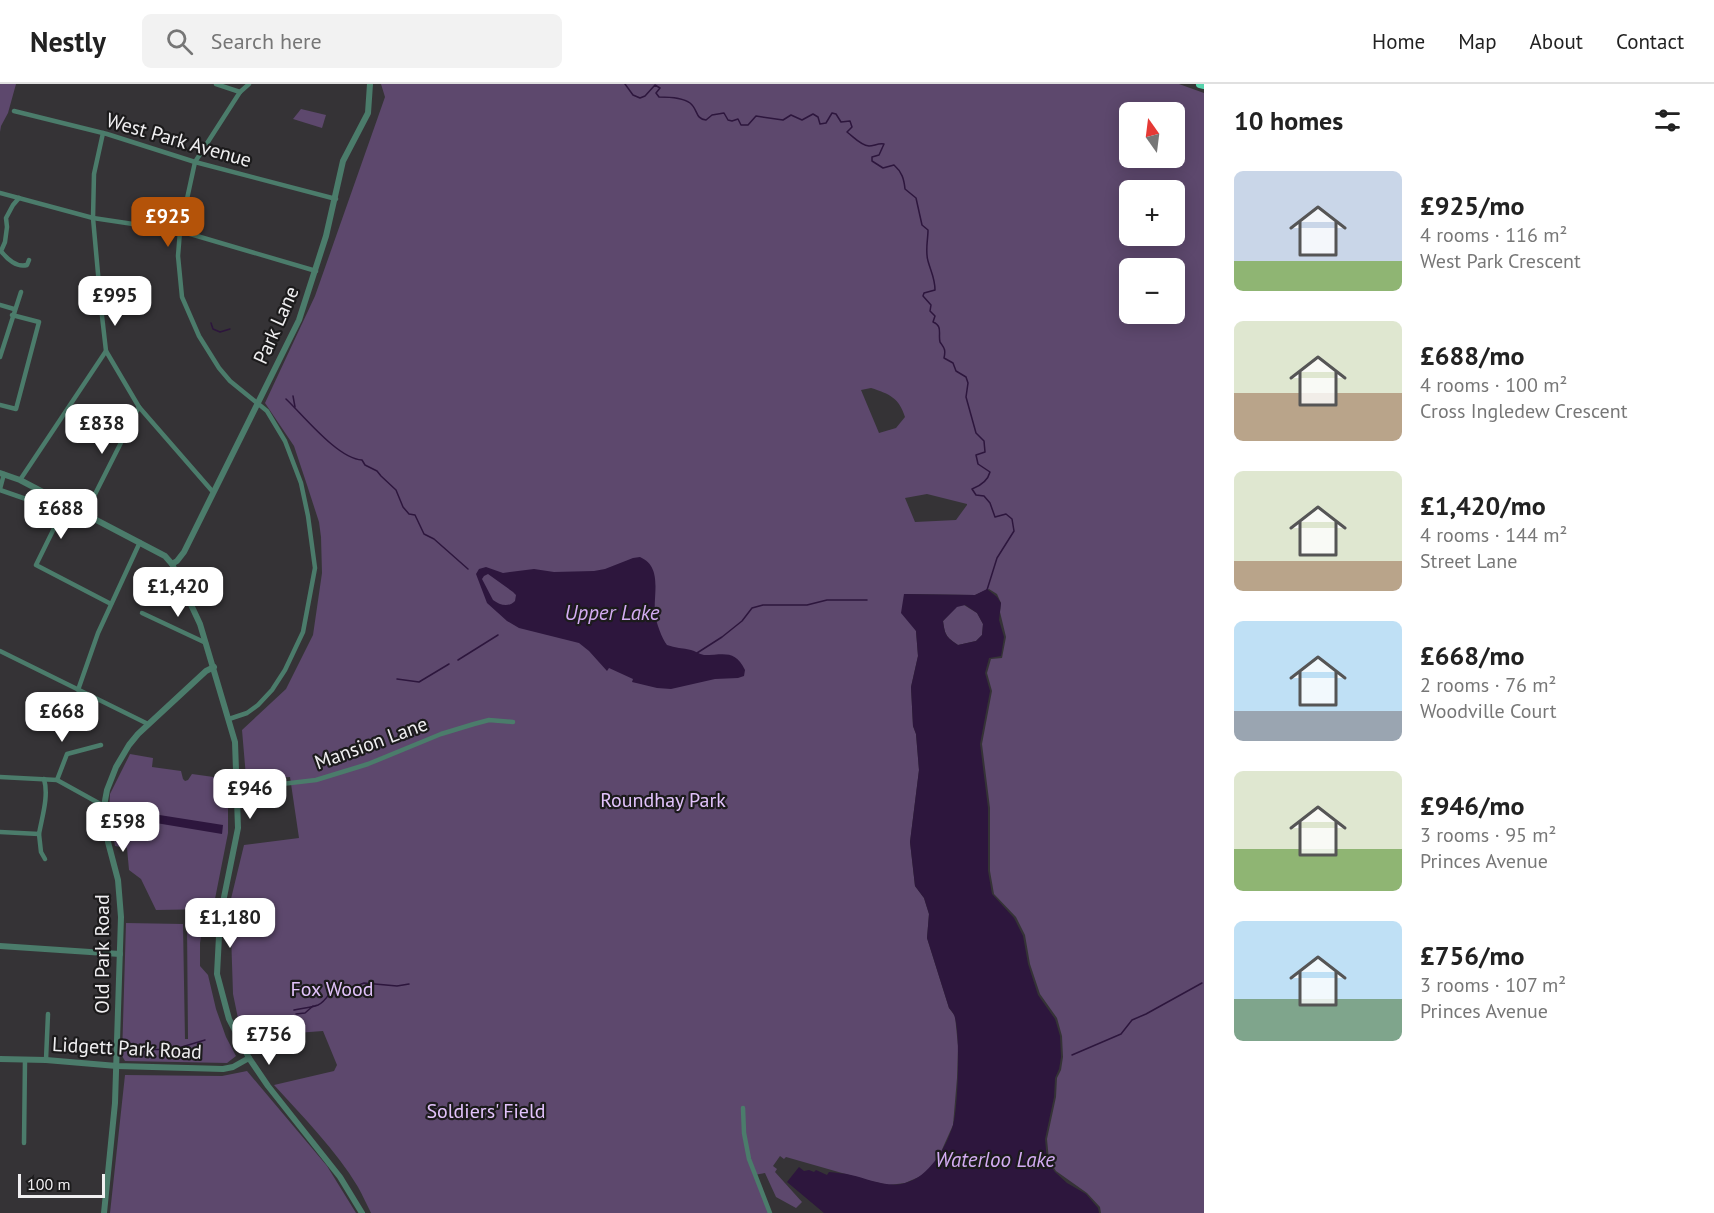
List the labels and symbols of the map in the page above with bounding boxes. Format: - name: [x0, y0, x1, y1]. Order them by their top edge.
- north arrow: [1119, 102, 1185, 168]
- street label: West Park Avenue: [103, 107, 255, 173]
- pin: £925: [132, 197, 204, 248]
- pin: £995: [79, 276, 151, 327]
- street label: Park Lane: [247, 282, 305, 368]
- pin: £838: [66, 404, 138, 455]
- pin: £688: [25, 489, 97, 540]
- pin: £1,420: [129, 567, 227, 618]
- water label: Upper Lake: [565, 599, 660, 626]
- pin: £668: [26, 692, 98, 743]
- street label: Mansion Lane: [311, 711, 431, 775]
- pin: £946: [214, 769, 286, 820]
- park label: Roundhay Park: [600, 787, 726, 813]
- pin: £598: [87, 802, 159, 853]
- street label: Old Park Road: [89, 894, 115, 1014]
- pin: £1,180: [181, 898, 279, 949]
- park label: Fox Wood: [290, 976, 374, 1002]
- pin: £756: [233, 1015, 305, 1066]
- street label: Lidgett Park Road: [51, 1031, 203, 1065]
- park label: Soldiers' Field: [426, 1098, 546, 1124]
- water label: Waterloo Lake: [935, 1146, 1055, 1173]
- scale bar: [18, 1171, 105, 1198]

